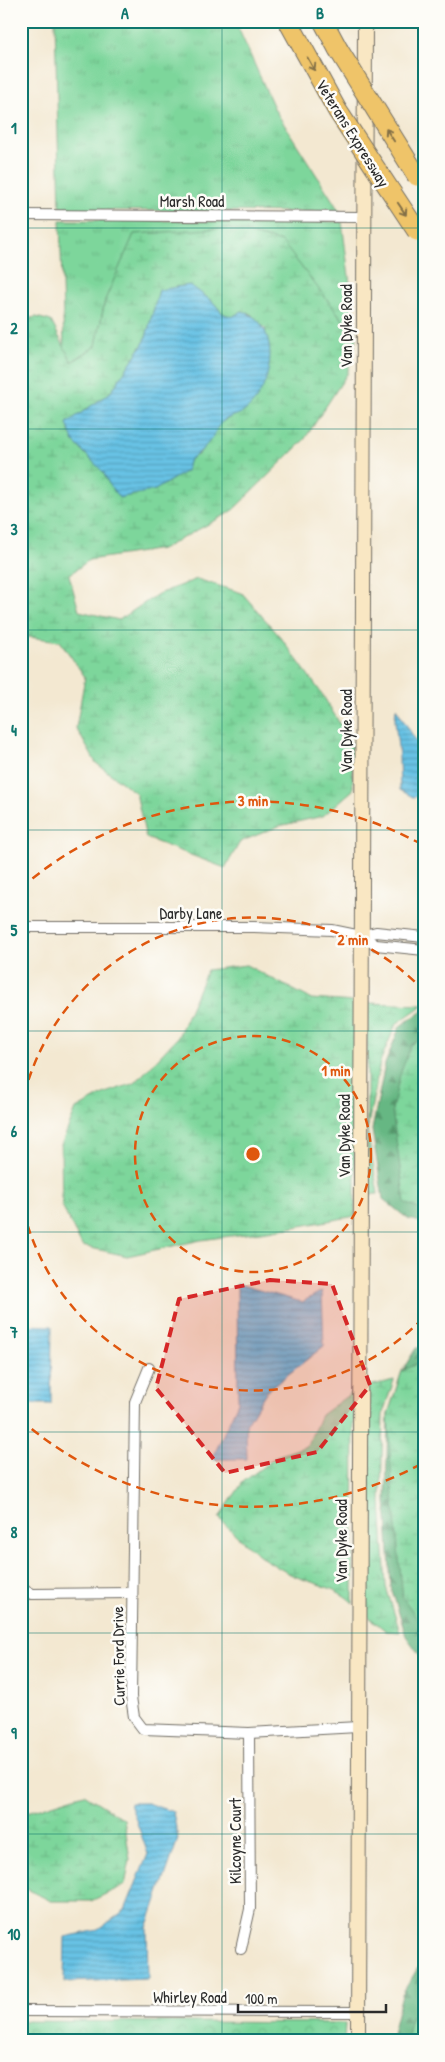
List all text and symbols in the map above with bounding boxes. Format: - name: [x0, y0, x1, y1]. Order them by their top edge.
- text: A: [121, 2, 129, 24]
- text: B: [316, 2, 324, 24]
- one-way arrow: [307, 56, 316, 71]
- street label: Veterans Expressway: [311, 75, 395, 191]
- text: 1: [11, 117, 17, 139]
- one-way arrow: [385, 128, 396, 142]
- street label: Marsh Road: [160, 190, 224, 212]
- one-way arrow: [397, 202, 407, 216]
- street label: Van Dyke Road: [335, 284, 357, 368]
- text: 2: [10, 317, 18, 339]
- text: 3: [10, 518, 18, 540]
- street label: Van Dyke Road: [335, 689, 357, 773]
- text: 4: [11, 719, 17, 741]
- text: 3 min: [238, 790, 268, 811]
- street label: Darby Lane: [160, 902, 223, 924]
- text: 5: [11, 919, 18, 941]
- text: 2 min: [338, 929, 369, 950]
- text: 1 min: [321, 1060, 351, 1081]
- street label: Van Dyke Road: [333, 1094, 355, 1178]
- text: 6: [11, 1120, 18, 1142]
- centre of rings: [244, 1145, 262, 1163]
- text: 7: [9, 1321, 18, 1343]
- street label: Van Dyke Road: [330, 1499, 352, 1583]
- text: 8: [11, 1521, 18, 1543]
- street label: Currie Ford Drive: [106, 1605, 130, 1706]
- text: 9: [11, 1722, 17, 1744]
- street label: Kilcoyne Court: [224, 1797, 246, 1884]
- text: 10: [8, 1923, 20, 1945]
- scale bar: [238, 1982, 385, 2014]
- street label: Whirley Road: [153, 1986, 227, 2008]
- text: 100 m: [245, 1988, 278, 2009]

